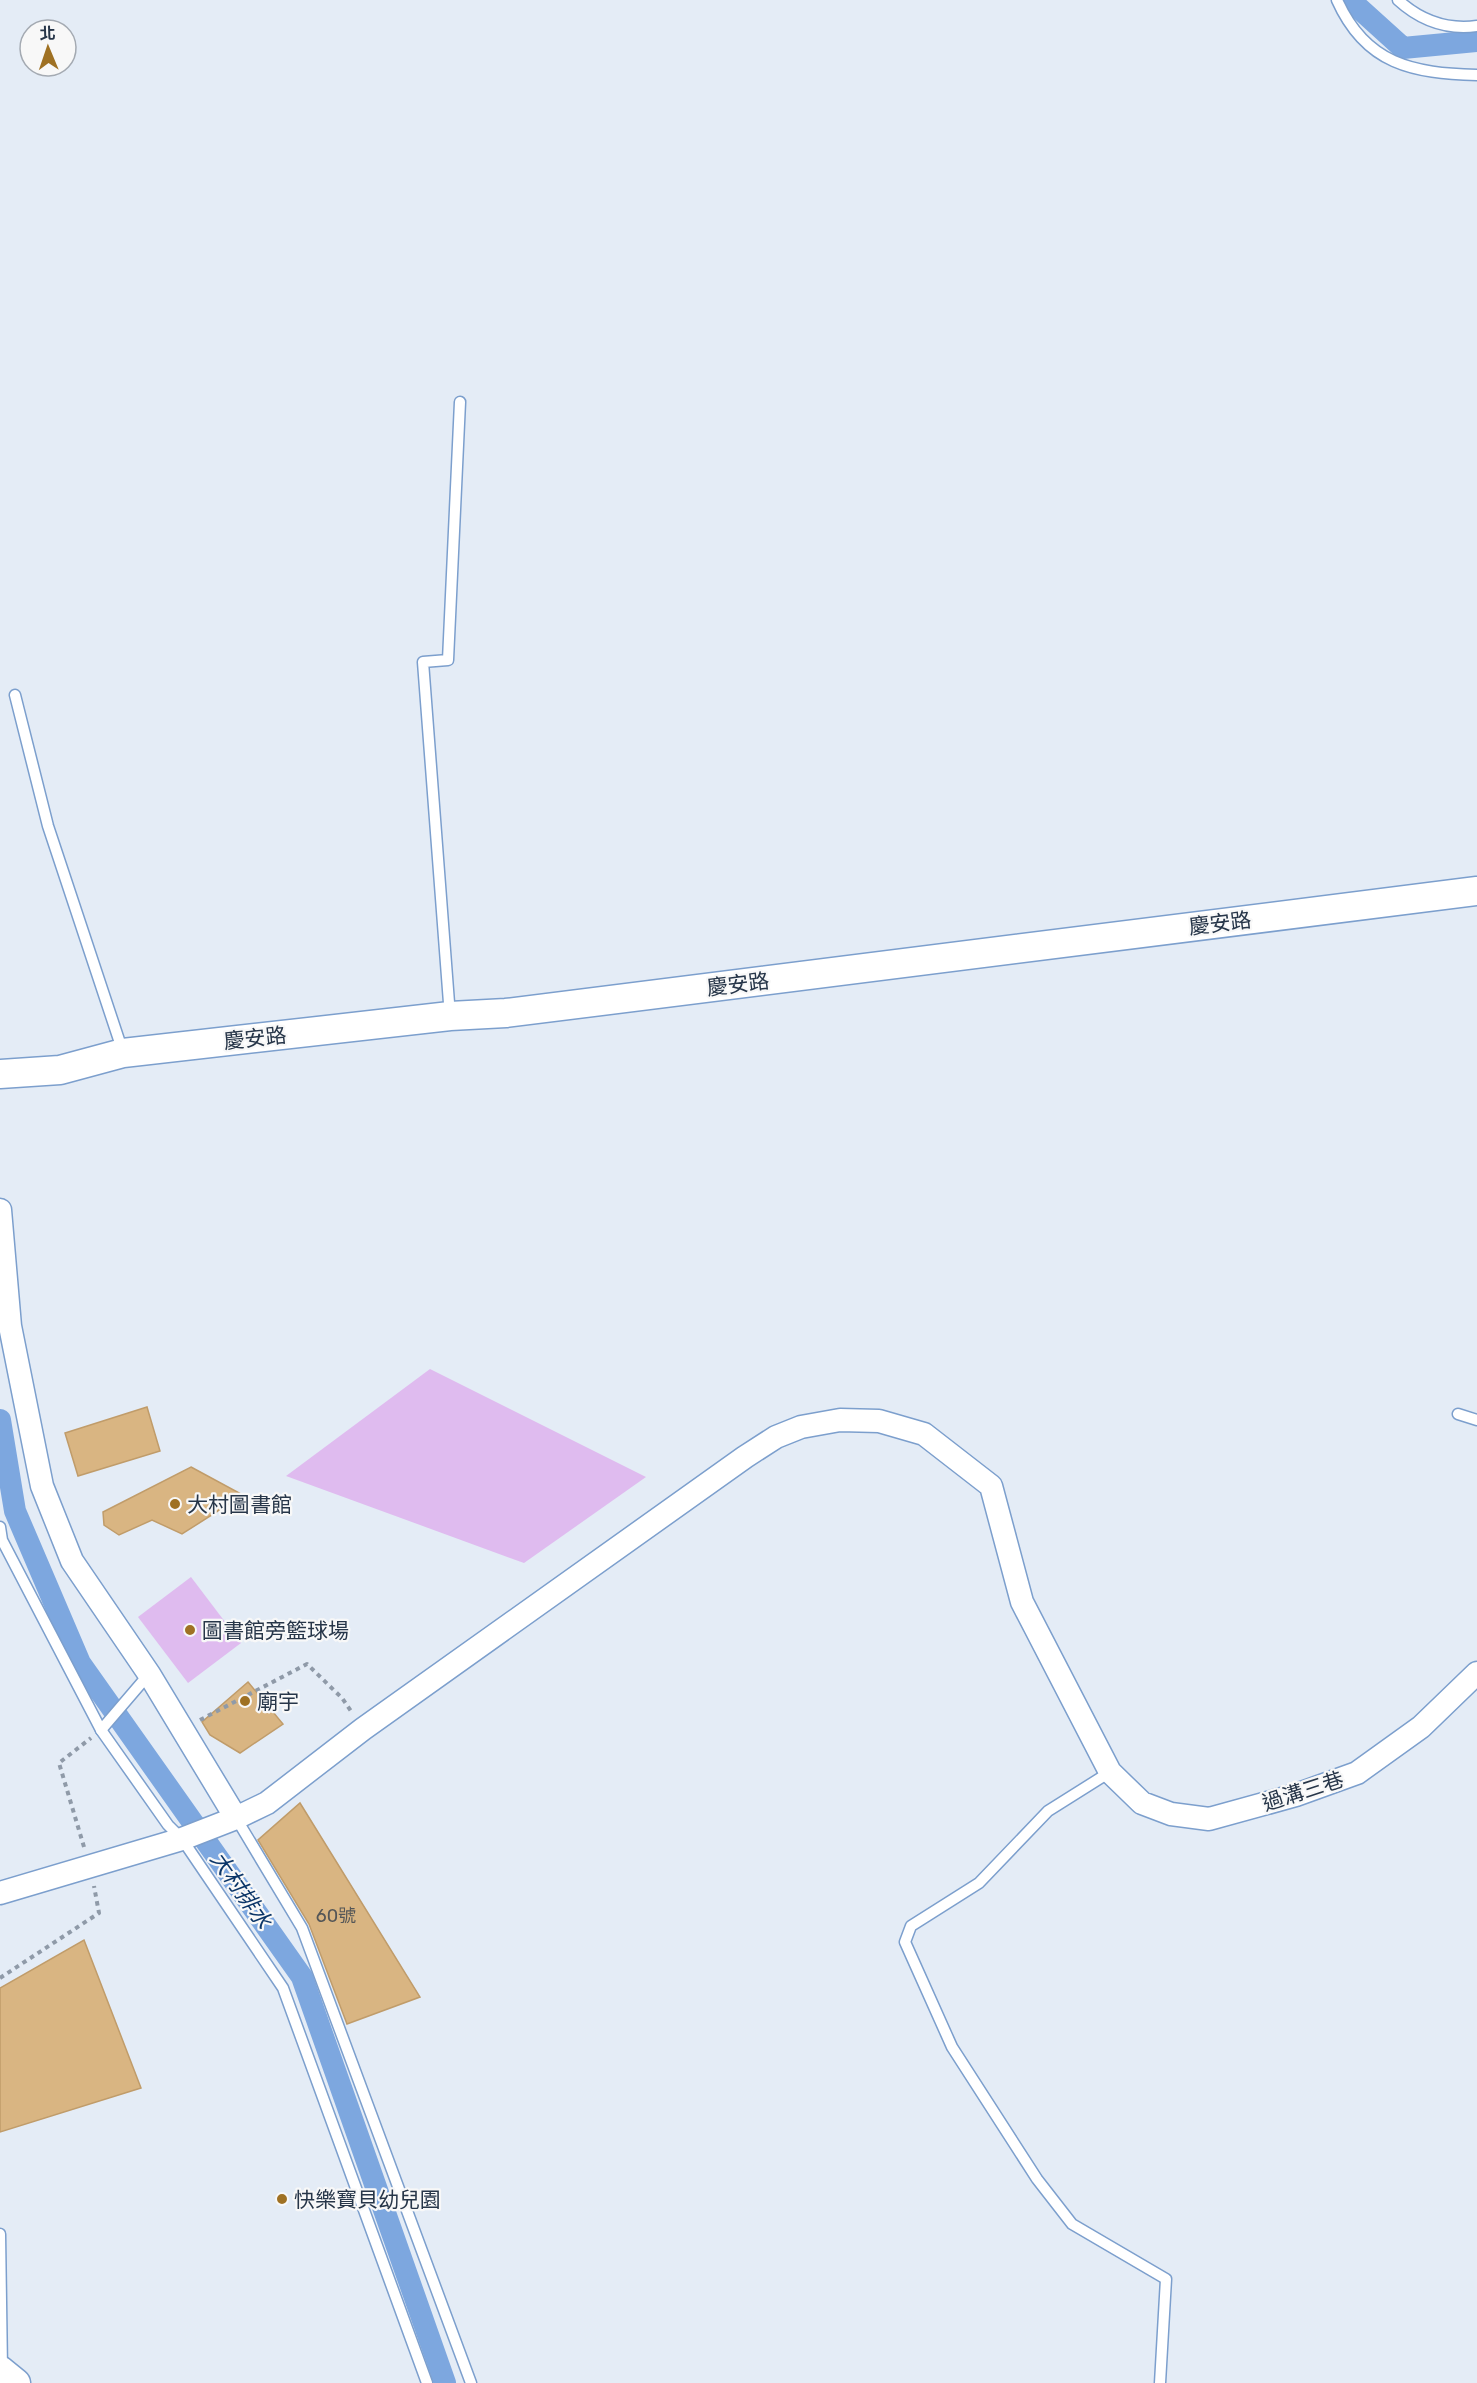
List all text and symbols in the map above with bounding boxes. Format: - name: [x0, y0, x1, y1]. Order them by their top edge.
- north arrow: [18, 18, 78, 78]
- text: 北: [39, 24, 56, 43]
- street label: 慶安路: [1187, 907, 1253, 939]
- street label: 慶安路: [705, 968, 771, 1000]
- street label: 慶安路: [222, 1022, 288, 1054]
- place label: 大村圖書館: [187, 1492, 292, 1517]
- marker: 大村圖書館: [168, 1497, 182, 1511]
- place label: 圖書館旁籃球場: [202, 1618, 349, 1643]
- marker: 圖書館旁籃球場: [183, 1623, 197, 1637]
- place label: 廟宇: [257, 1689, 299, 1714]
- marker: 廟宇: [238, 1694, 252, 1708]
- street label: 過溝三巷: [1259, 1766, 1347, 1816]
- water label: 大村排水: [205, 1846, 278, 1935]
- house number: 60號: [316, 1905, 356, 1927]
- place label: 快樂寶貝幼兒園: [294, 2187, 441, 2212]
- marker: 快樂寶貝幼兒園: [275, 2192, 289, 2206]

